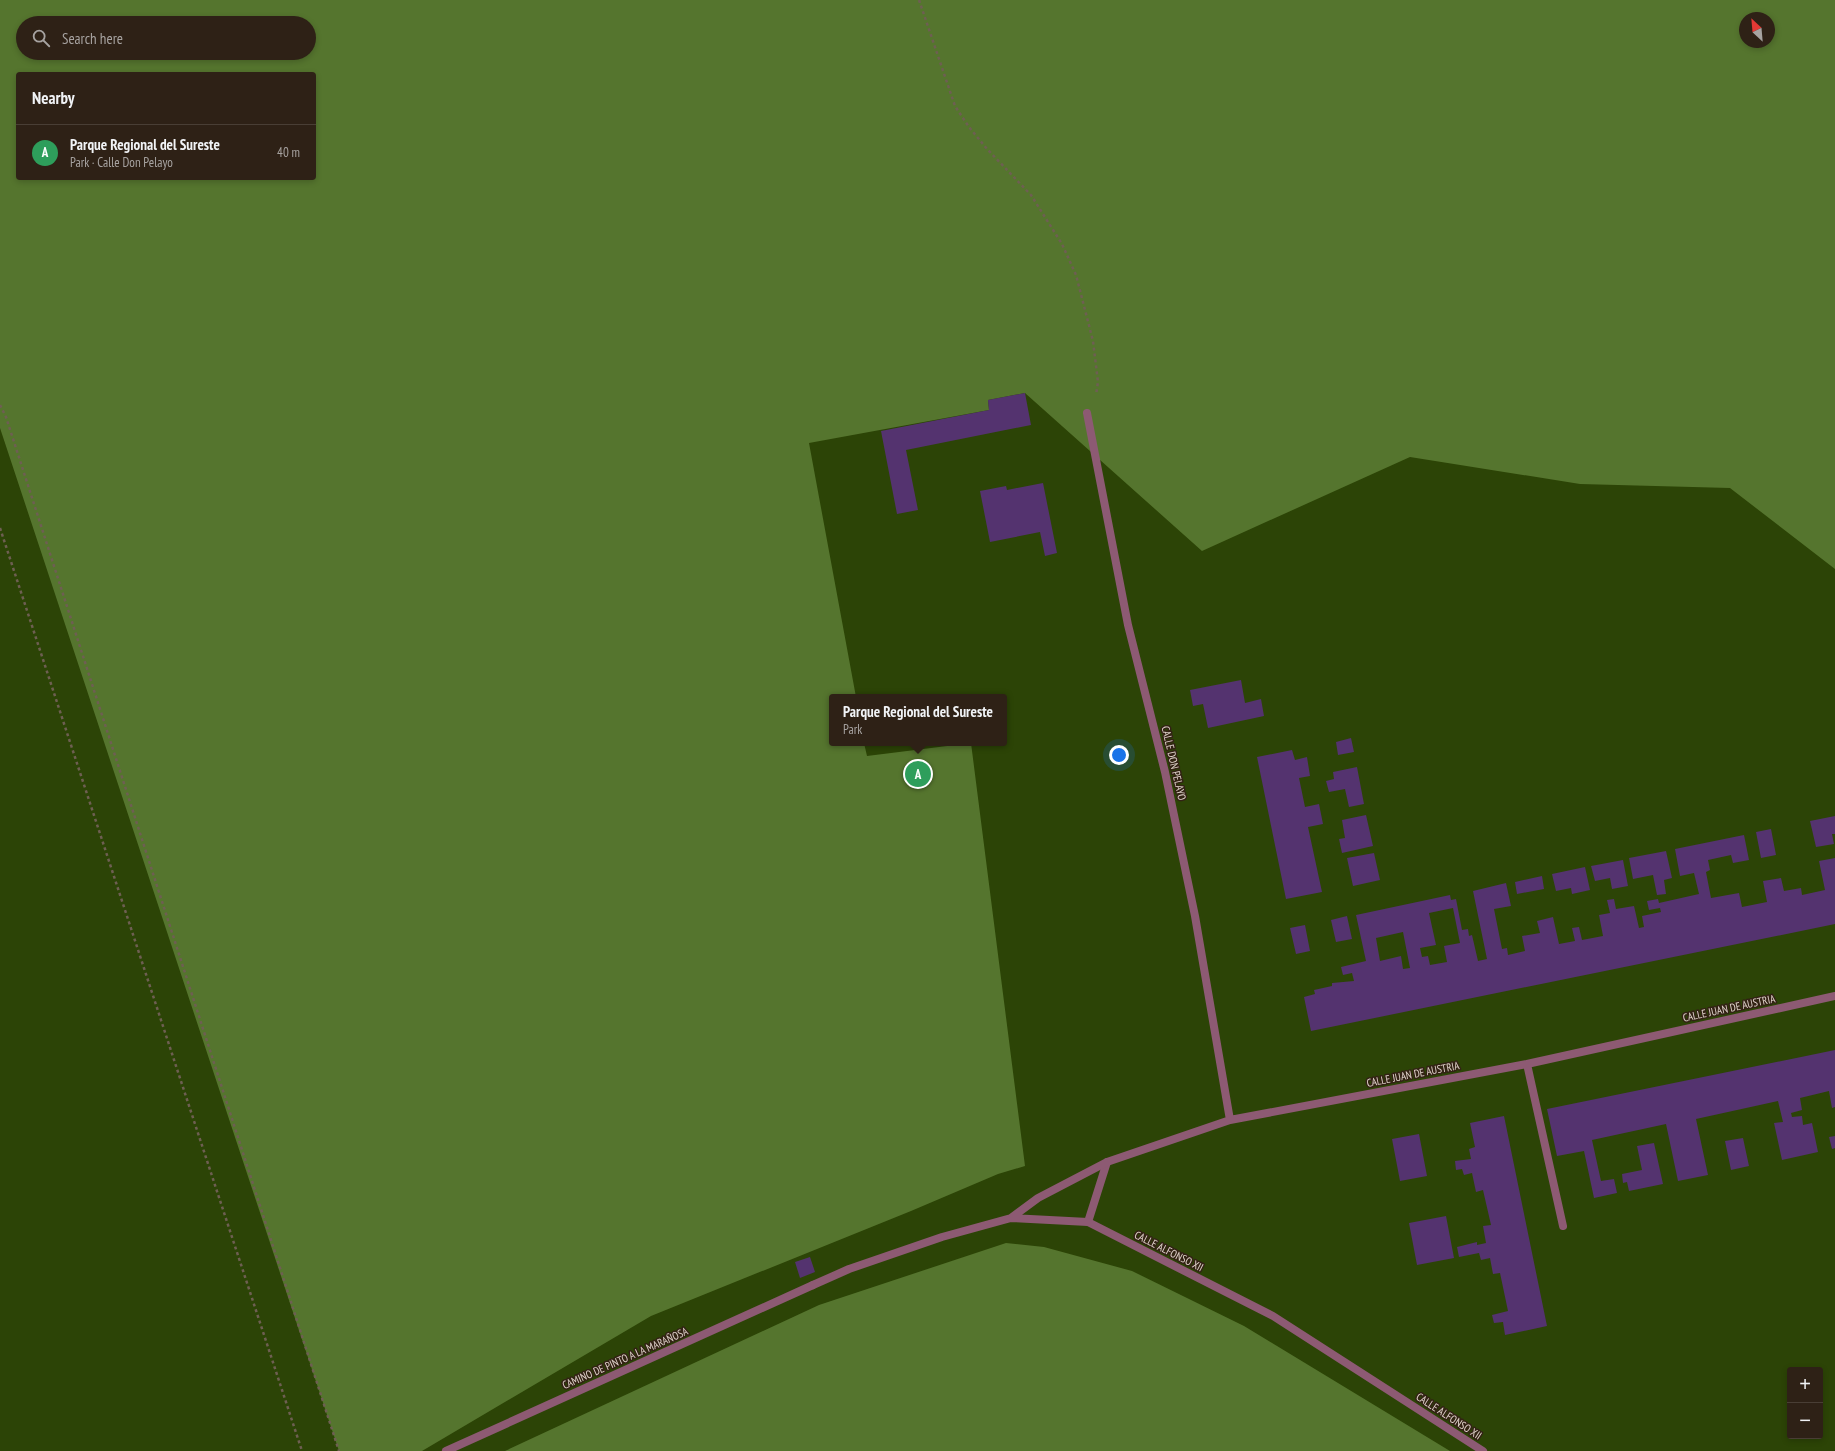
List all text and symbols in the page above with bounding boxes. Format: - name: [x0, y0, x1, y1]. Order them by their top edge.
- north arrow: [1739, 12, 1775, 48]
- search box: [16, 16, 316, 60]
- icon: search: [30, 27, 52, 49]
- text: Search here: [62, 29, 123, 48]
- text: Nearby: [32, 87, 75, 109]
- text: Parque Regional del Sureste: [70, 135, 220, 154]
- text: A: [42, 144, 48, 161]
- text: 40 m: [277, 144, 300, 161]
- text: Park · Calle Don Pelayo: [70, 154, 173, 171]
- popup: [829, 694, 1007, 746]
- text: Parque Regional del Sureste: [843, 702, 993, 721]
- text: Park: [843, 721, 862, 738]
- street label: CALLE DON PELAYO: [1159, 725, 1189, 801]
- your location: [1109, 745, 1129, 765]
- pin: A: [905, 759, 931, 789]
- street label: CALLE JUAN DE AUSTRIA: [1682, 991, 1777, 1025]
- street label: CALLE JUAN DE AUSTRIA: [1365, 1058, 1461, 1090]
- street label: CALLE ALFONSO XII: [1132, 1228, 1206, 1274]
- street label: CAMINO DE PINTO A LA MARAÑOSA: [560, 1324, 691, 1392]
- map controls: [1787, 1367, 1823, 1439]
- button: +: [1787, 1367, 1823, 1403]
- street label: CALLE ALFONSO XII: [1414, 1390, 1484, 1442]
- button: −: [1787, 1403, 1823, 1439]

